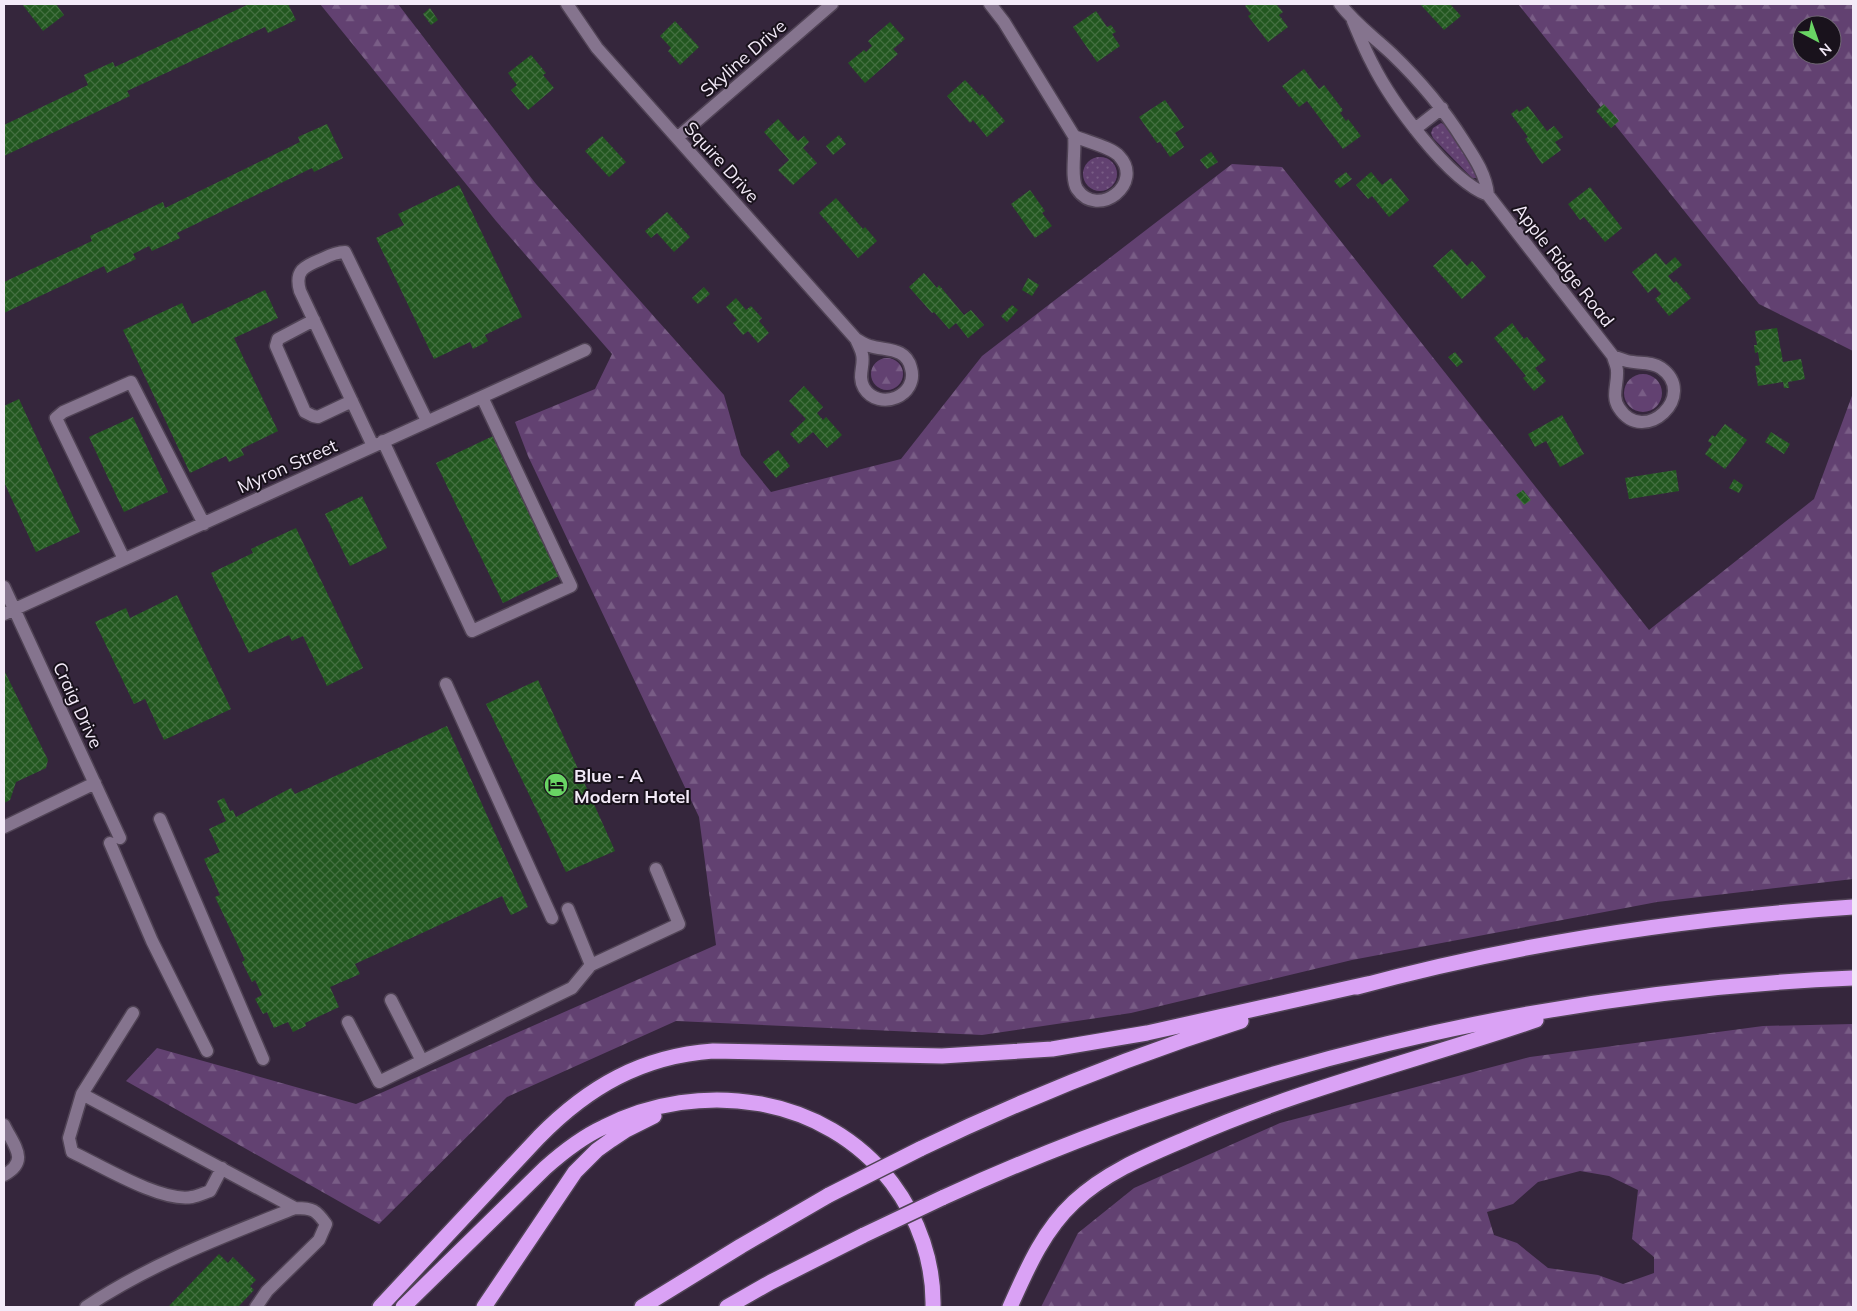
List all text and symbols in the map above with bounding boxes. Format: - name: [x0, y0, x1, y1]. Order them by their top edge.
- street label: Skyline Drive: [695, 14, 791, 102]
- north arrow: [1792, 15, 1842, 65]
- text: N: [1816, 40, 1835, 60]
- street label: Squire Drive: [680, 117, 764, 207]
- street label: Apple Ridge Road: [1509, 199, 1619, 331]
- street label: Myron Street: [234, 434, 340, 498]
- street label: Craig Drive: [48, 658, 108, 752]
- place label: Blue - A Modern Hotel: [574, 764, 690, 808]
- hotel icon: Blue - A Modern Hotel: [543, 772, 569, 798]

